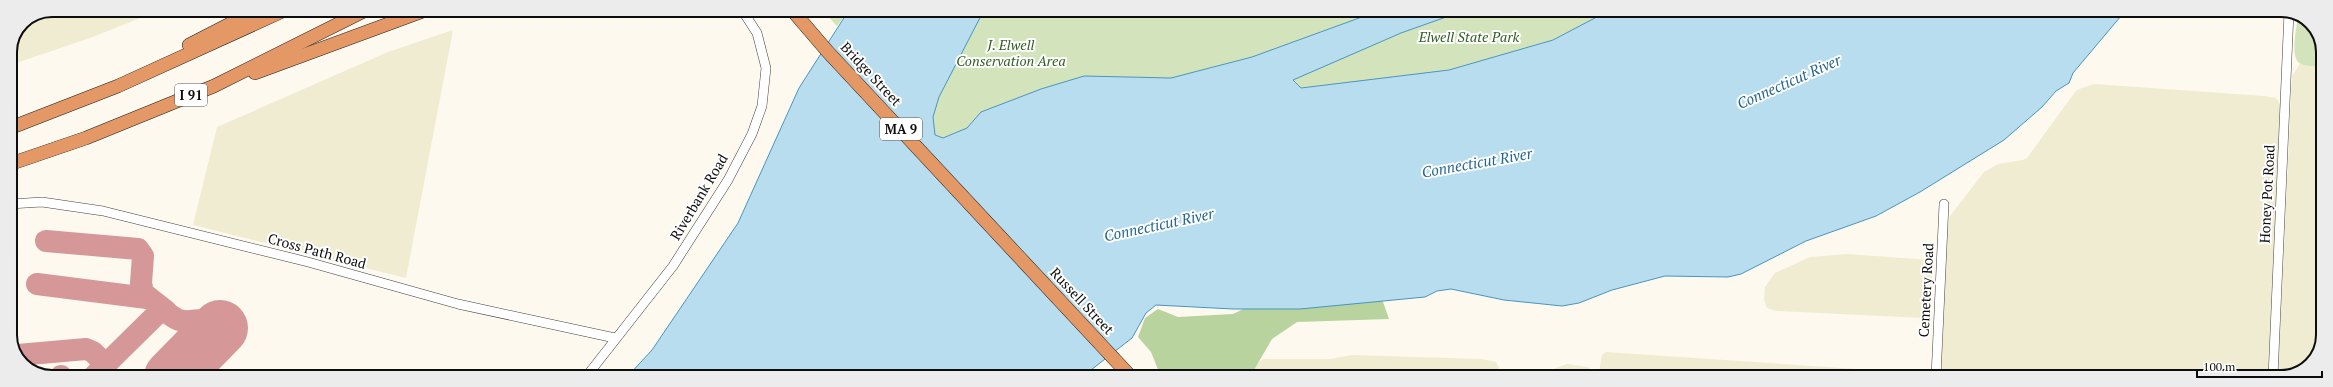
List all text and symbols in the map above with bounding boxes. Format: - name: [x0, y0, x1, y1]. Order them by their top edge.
- park label: Elwell State Park: [1418, 27, 1520, 46]
- park label: J. Elwell Conservation Area: [956, 35, 1066, 70]
- street label: Bridge Street: [837, 38, 907, 110]
- water label: Connecticut River: [1733, 49, 1845, 113]
- road number: I 91: [175, 84, 207, 106]
- road number: MA 9: [880, 118, 922, 140]
- water label: Connecticut River: [1420, 142, 1535, 182]
- street label: Honey Pot Road: [2254, 144, 2279, 244]
- street label: Riverbank Road: [665, 150, 732, 243]
- water label: Connecticut River: [1102, 202, 1217, 245]
- street label: Cross Path Road: [266, 228, 369, 273]
- street label: Cemetery Road: [1914, 242, 1937, 338]
- street label: Russell Street: [1046, 263, 1119, 339]
- scale bar: [2197, 353, 2322, 379]
- text: 100 m: [2203, 359, 2236, 374]

